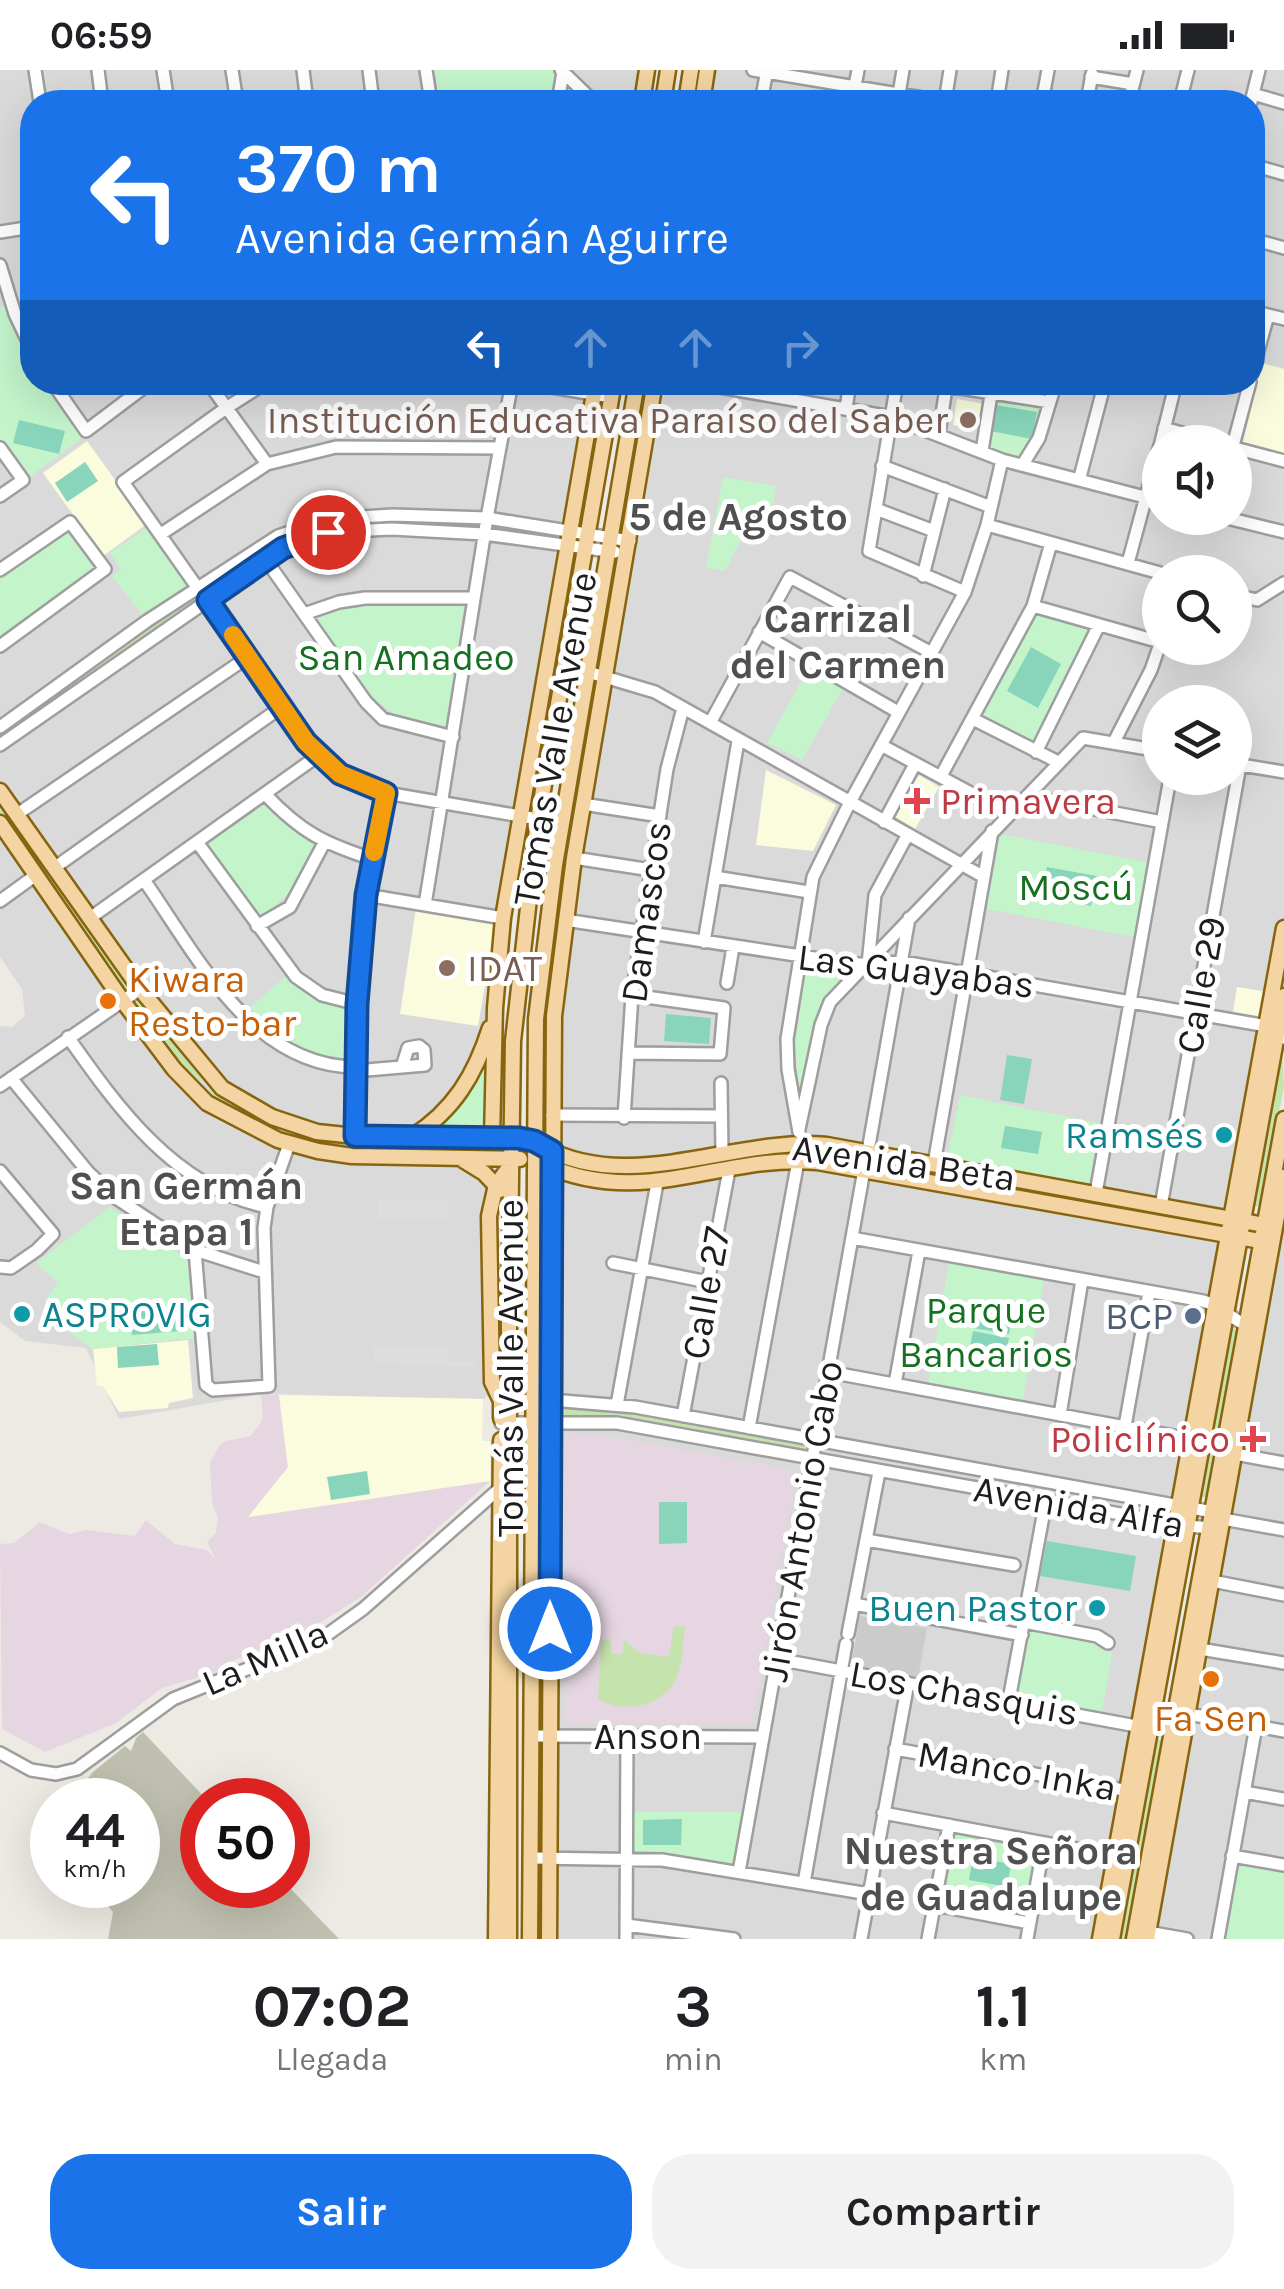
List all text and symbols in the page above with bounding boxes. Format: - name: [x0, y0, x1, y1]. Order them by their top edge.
- text: 06:59: [50, 13, 153, 58]
- text: 370 m: [235, 128, 442, 210]
- icon: left: [70, 130, 200, 260]
- text: Avenida Germán Aguirre: [235, 212, 729, 264]
- icon: left: [458, 320, 513, 375]
- icon: ahead: [563, 320, 618, 375]
- icon: ahead: [668, 320, 723, 375]
- icon: right: [773, 320, 828, 375]
- place label: Institución Educativa Paraíso del Saber: [267, 398, 948, 443]
- marker: Institución Educativa Paraíso del Saber: [957, 409, 979, 431]
- map controls: [1142, 425, 1252, 795]
- button: sound: [1142, 425, 1252, 535]
- pin: [286, 490, 371, 575]
- district label: 5 de Agosto: [628, 493, 848, 540]
- icon: arrive: [301, 505, 356, 560]
- button: search: [1142, 555, 1252, 665]
- street label: Tomas Valle Avenue: [503, 569, 607, 909]
- district label: Carrizal del Carmen: [730, 595, 946, 688]
- park label: San Amadeo: [298, 635, 514, 680]
- button: layers: [1142, 685, 1252, 795]
- place label: Primavera: [940, 779, 1116, 824]
- marker: Primavera: [904, 788, 930, 814]
- street label: Damascos: [611, 818, 681, 1006]
- park label: Moscú: [1018, 865, 1134, 910]
- street label: Calle 29: [1167, 913, 1235, 1057]
- street label: Las Guayabas: [795, 934, 1037, 1008]
- place label: IDAT: [467, 946, 542, 991]
- place label: Kiwara Resto-bar: [128, 957, 296, 1046]
- marker: IDAT: [436, 957, 458, 979]
- marker: Kiwara Resto-bar: [97, 990, 119, 1012]
- place label: Ramsés: [1065, 1113, 1204, 1158]
- marker: Ramsés: [1213, 1124, 1235, 1146]
- street label: Avenida Beta: [790, 1125, 1018, 1201]
- district label: San Germán Etapa 1: [69, 1162, 303, 1255]
- street label: Tomás Valle Avenue: [488, 1199, 533, 1537]
- street label: Calle 27: [672, 1223, 740, 1363]
- park label: Parque Bancarios: [899, 1288, 1073, 1377]
- place label: ASPROVIG: [42, 1292, 212, 1337]
- place label: BCP: [1105, 1294, 1173, 1339]
- marker: ASPROVIG: [11, 1303, 33, 1325]
- marker: BCP: [1182, 1305, 1204, 1327]
- street label: Jirón Antonio Cabo: [752, 1357, 852, 1685]
- place label: Policlínico: [1050, 1417, 1230, 1462]
- marker: Policlínico: [1240, 1426, 1266, 1452]
- street label: Avenida Alfa: [970, 1466, 1188, 1548]
- position arrow: [498, 1577, 602, 1681]
- place label: Buen Pastor: [868, 1586, 1077, 1631]
- marker: Buen Pastor: [1086, 1597, 1108, 1619]
- street label: La Milla: [195, 1610, 335, 1706]
- street label: Los Chasquis: [846, 1651, 1082, 1735]
- marker: Fa Sen: [1200, 1668, 1222, 1690]
- place label: Fa Sen: [1154, 1696, 1268, 1741]
- street label: Anson: [594, 1714, 702, 1759]
- street label: Manco Inka: [914, 1731, 1120, 1811]
- speed limit sign: 50: [180, 1778, 310, 1908]
- text: 44: [65, 1801, 125, 1860]
- district label: Nuestra Señora de Guadalupe: [844, 1827, 1138, 1920]
- text: km/h: [63, 1854, 127, 1883]
- text: 07:02: [253, 1971, 411, 2041]
- text: 3: [675, 1971, 712, 2041]
- text: 1.1: [975, 1971, 1031, 2041]
- text: Llegada: [276, 2041, 388, 2078]
- text: min: [664, 2041, 723, 2078]
- text: km: [979, 2041, 1027, 2078]
- button: Salir: [50, 2154, 632, 2269]
- button: Compartir: [652, 2154, 1234, 2269]

